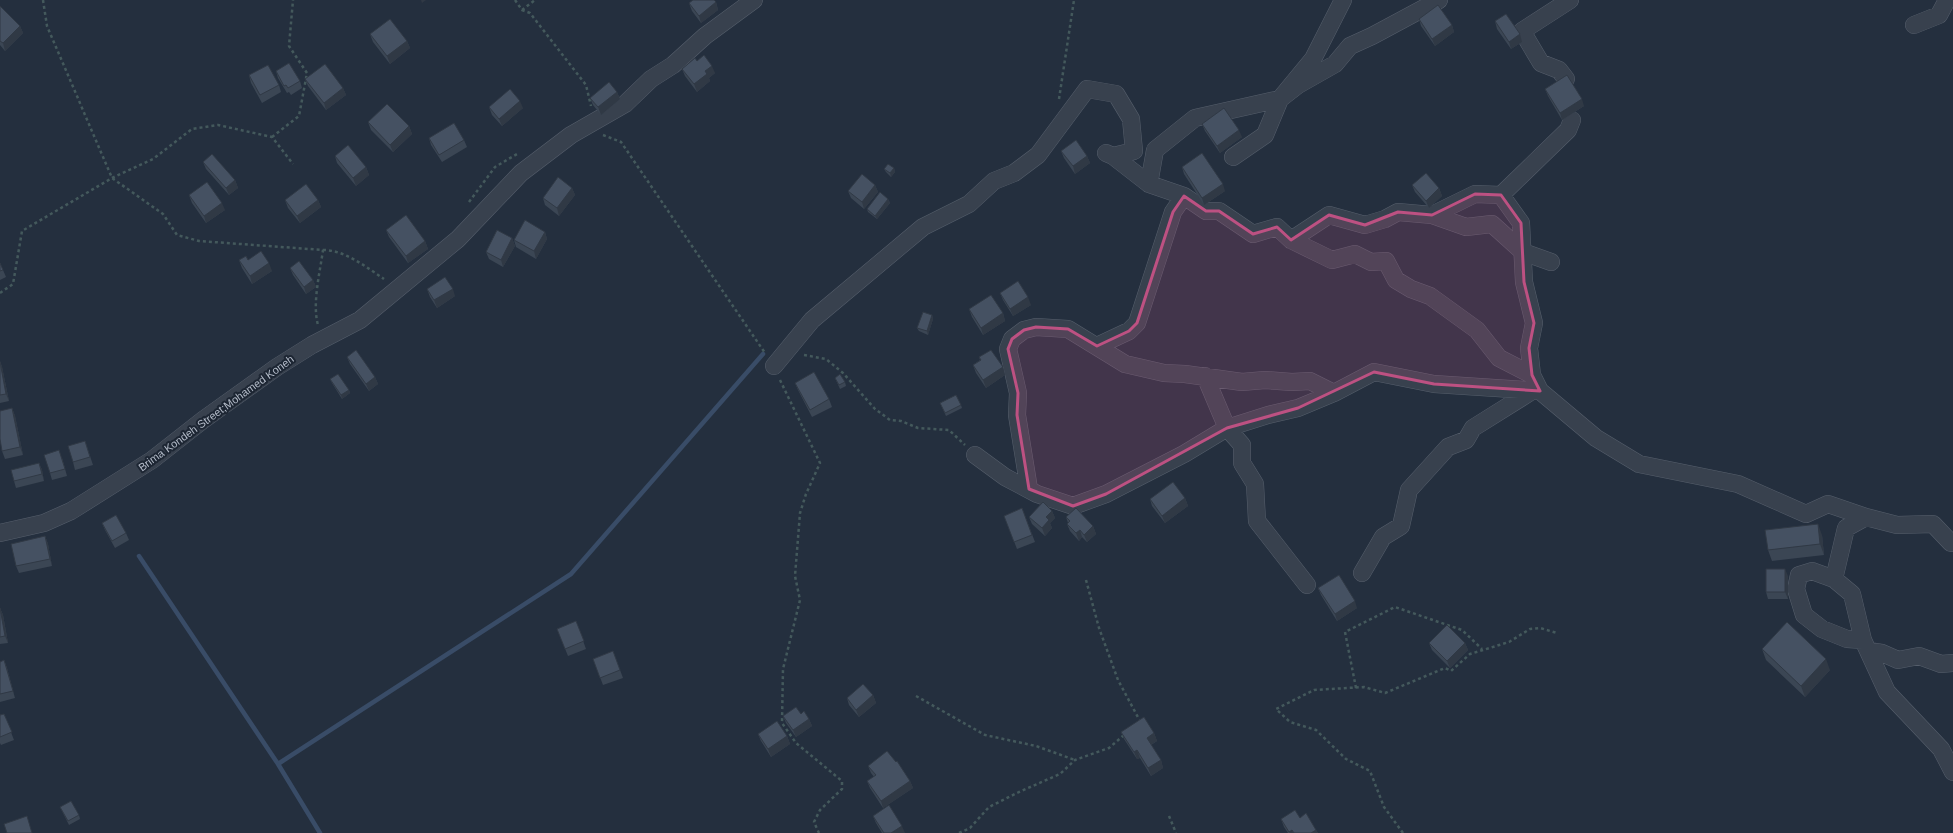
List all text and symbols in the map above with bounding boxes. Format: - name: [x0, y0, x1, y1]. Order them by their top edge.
- street label: Brima Kondeh Street;Mohamed Koneh: [136, 353, 296, 473]

